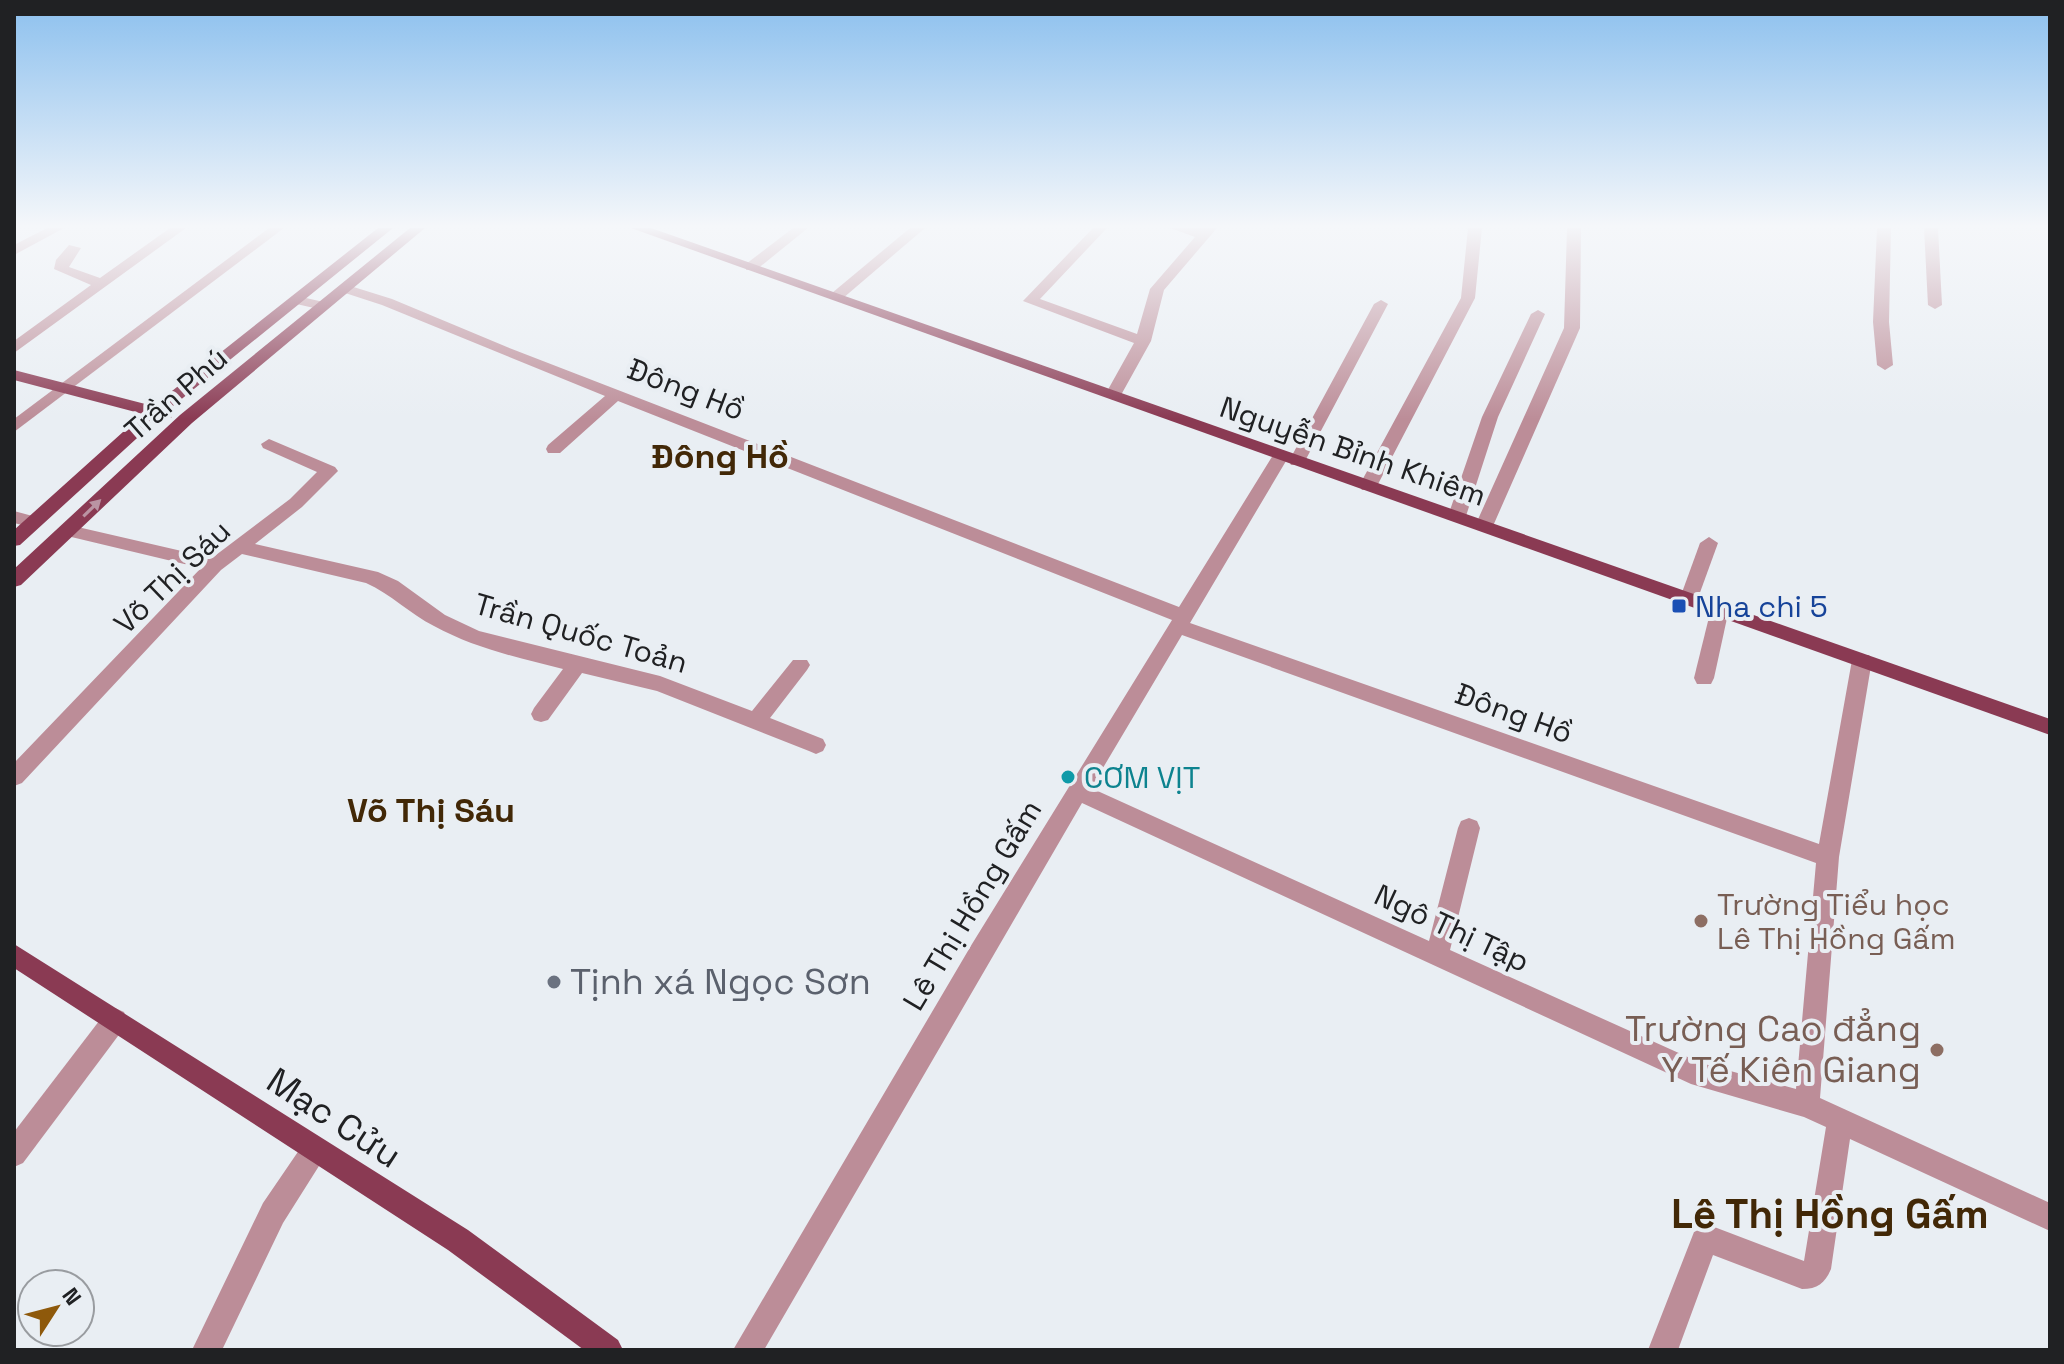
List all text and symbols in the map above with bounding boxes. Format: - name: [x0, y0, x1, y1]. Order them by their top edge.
- street label: Trần Phú: [116, 339, 236, 449]
- street label: Đông Hồ: [622, 349, 750, 429]
- street label: Nguyễn Bỉnh Khiêm: [1215, 387, 1491, 515]
- district label: Đông Hồ: [651, 435, 789, 478]
- one-way arrow: [82, 500, 101, 518]
- street label: Võ Thị Sáu: [105, 512, 239, 642]
- street label: Trần Quốc Toản: [470, 584, 692, 682]
- place label: Nha chi 5: [1695, 587, 1828, 626]
- marker: Nha chi 5: [1670, 597, 1688, 615]
- street label: Đông Hồ: [1450, 674, 1578, 752]
- place label: CƠM VỊT: [1084, 758, 1200, 797]
- marker: CƠM VỊT: [1059, 768, 1077, 786]
- district label: Võ Thị Sáu: [347, 789, 515, 832]
- street label: Lê Thị Hồng Gấm: [894, 793, 1050, 1017]
- street label: Ngô Thị Tập: [1368, 875, 1536, 981]
- place label: Trường Tiểu học Lê Thị Hồng Gấm: [1717, 885, 1956, 958]
- marker: Trường Tiểu học Lê Thị Hồng Gấm: [1692, 912, 1710, 930]
- place label: Tịnh xá Ngọc Sơn: [570, 959, 871, 1005]
- marker: Tịnh xá Ngọc Sơn: [545, 973, 563, 991]
- place label: Trường Cao đẳng Y Tế Kiên Giang: [1625, 1006, 1921, 1093]
- marker: Trường Cao đẳng Y Tế Kiên Giang: [1928, 1041, 1946, 1059]
- street label: Mạc Cửu: [258, 1058, 410, 1178]
- district label: Lê Thị Hồng Gấm: [1671, 1189, 1989, 1240]
- north arrow: [16, 1268, 96, 1348]
- text: N: [57, 1282, 88, 1310]

